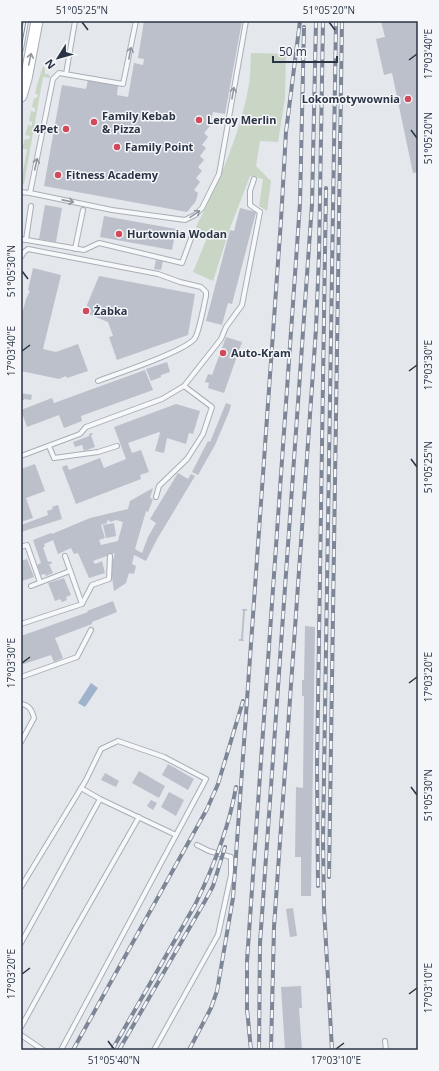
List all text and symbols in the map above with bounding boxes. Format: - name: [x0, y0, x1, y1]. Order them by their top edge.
- text: 51°05'25"N: [56, 3, 108, 17]
- text: 51°05'20"N: [303, 3, 355, 17]
- text: 17°03'40"E: [421, 29, 435, 79]
- north arrow: [38, 38, 78, 78]
- scale bar: [273, 38, 337, 64]
- text: 50 m: [279, 43, 307, 60]
- one-way arrow: [126, 46, 134, 59]
- one-way arrow: [26, 53, 34, 66]
- text: N: [41, 56, 58, 72]
- one-way arrow: [229, 87, 237, 100]
- place label: Lokomotywownia: [302, 91, 400, 106]
- marker: Lokomotywownia: [403, 94, 413, 104]
- place label: Family Kebab & Pizza: [102, 108, 176, 136]
- place label: Leroy Merlin: [207, 112, 276, 127]
- text: 51°05'20"N: [421, 112, 435, 164]
- marker: Leroy Merlin: [194, 115, 204, 125]
- marker: Family Kebab & Pizza: [89, 117, 99, 127]
- place label: 4Pet: [34, 121, 58, 136]
- marker: 4Pet: [61, 124, 71, 134]
- place label: Family Point: [125, 139, 194, 154]
- marker: Family Point: [112, 142, 122, 152]
- one-way arrow: [33, 158, 41, 171]
- place label: Fitness Academy: [66, 167, 159, 182]
- marker: Fitness Academy: [53, 170, 63, 180]
- one-way arrow: [61, 197, 74, 205]
- one-way arrow: [189, 210, 200, 218]
- place label: Hurtownia Wodan: [127, 226, 227, 241]
- marker: Hurtownia Wodan: [114, 229, 124, 239]
- text: 51°05'30"N: [4, 245, 18, 297]
- place label: Żabka: [94, 303, 127, 318]
- marker: Żabka: [81, 306, 91, 316]
- text: 17°03'40"E: [4, 326, 18, 376]
- text: 17°03'30"E: [421, 340, 435, 390]
- place label: Auto-Kram: [231, 345, 291, 360]
- marker: Auto-Kram: [218, 348, 228, 358]
- text: 51°05'25"N: [421, 441, 435, 493]
- text: 17°03'30"E: [4, 638, 18, 688]
- text: 17°03'20"E: [421, 652, 435, 702]
- text: 51°05'30"N: [421, 769, 435, 821]
- text: 17°03'20"E: [4, 949, 18, 999]
- text: 17°03'10"E: [421, 963, 435, 1013]
- text: 51°05'40"N: [88, 1053, 140, 1067]
- text: 17°03'10"E: [311, 1053, 361, 1067]

